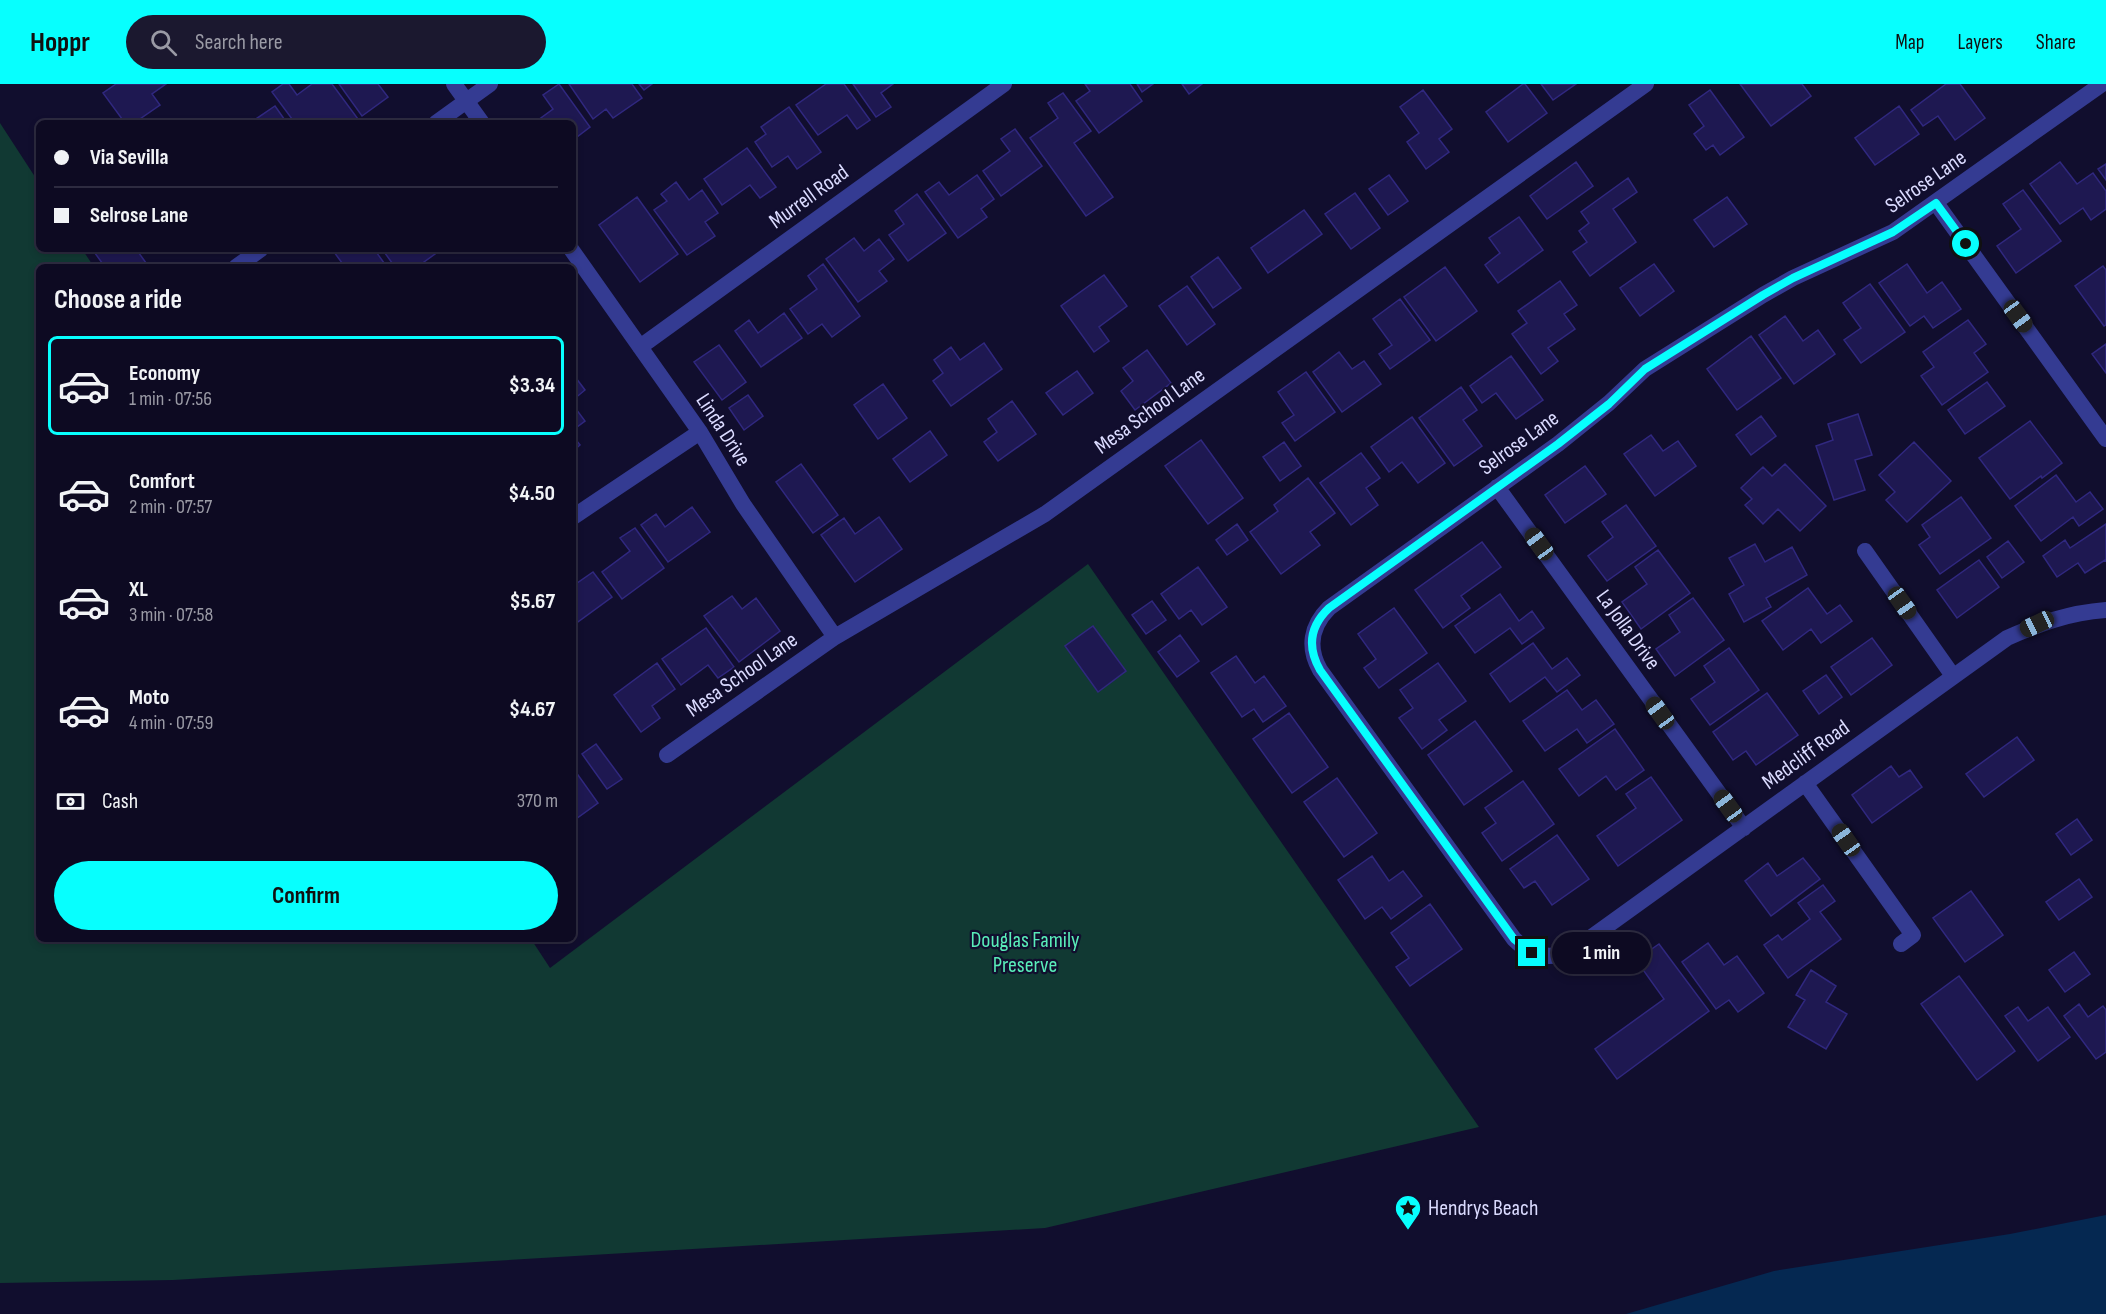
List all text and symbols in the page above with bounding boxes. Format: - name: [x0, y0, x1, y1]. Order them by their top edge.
- search box: [126, 15, 546, 69]
- text: Hoppr: [30, 26, 90, 59]
- icon: search: [147, 26, 180, 59]
- text: Search here: [195, 29, 282, 56]
- text: Map: [1895, 30, 1924, 55]
- text: Layers: [1957, 30, 2003, 55]
- text: Share: [2036, 30, 2076, 55]
- text: Via Sevilla: [90, 144, 168, 171]
- street label: Selrose Lane: [1880, 144, 1972, 220]
- street label: Murrell Road: [764, 159, 854, 235]
- text: Selrose Lane: [90, 202, 188, 229]
- route start: [1952, 230, 1979, 257]
- text: Choose a ride: [54, 284, 182, 316]
- car: [2000, 296, 2036, 336]
- icon: car: [57, 359, 111, 413]
- text: Economy: [129, 360, 200, 387]
- street label: Mesa School Lane: [1089, 362, 1211, 460]
- text: $3.34: [509, 372, 555, 399]
- text: 1 min · 07:56: [129, 387, 212, 411]
- street label: Linda Drive: [690, 389, 756, 471]
- street label: Selrose Lane: [1474, 405, 1564, 481]
- icon: car: [57, 467, 111, 521]
- text: Comfort: [129, 468, 195, 495]
- text: $4.50: [508, 480, 555, 507]
- text: 2 min · 07:57: [129, 495, 212, 519]
- car: [1521, 524, 1557, 564]
- icon: car: [57, 575, 111, 629]
- text: XL: [129, 576, 148, 603]
- car: [1884, 583, 1920, 623]
- street label: La Jolla Drive: [1590, 585, 1666, 675]
- text: $5.67: [510, 588, 555, 615]
- text: 3 min · 07:58: [129, 603, 213, 627]
- car: [2017, 608, 2057, 640]
- street label: Mesa School Lane: [681, 627, 803, 723]
- icon: car: [57, 683, 111, 737]
- text: Moto: [129, 684, 169, 711]
- car: [1642, 693, 1678, 733]
- text: $4.67: [509, 696, 555, 723]
- text: 4 min · 07:59: [129, 711, 213, 735]
- street label: Medcliff Road: [1757, 714, 1855, 796]
- icon: cash: [54, 785, 87, 818]
- car: [1710, 786, 1746, 826]
- text: Cash: [102, 788, 138, 815]
- text: 370 m: [517, 789, 558, 813]
- car: [1828, 820, 1864, 860]
- button: Confirm: [54, 861, 558, 930]
- park label: Douglas Family Preserve: [970, 927, 1080, 979]
- callout: 1 min: [1553, 932, 1652, 974]
- route end: [1518, 939, 1545, 966]
- text: 1 min: [1583, 941, 1620, 965]
- place icon: Hendrys Beach: [1393, 1193, 1423, 1231]
- place label: Hendrys Beach: [1428, 1195, 1538, 1222]

